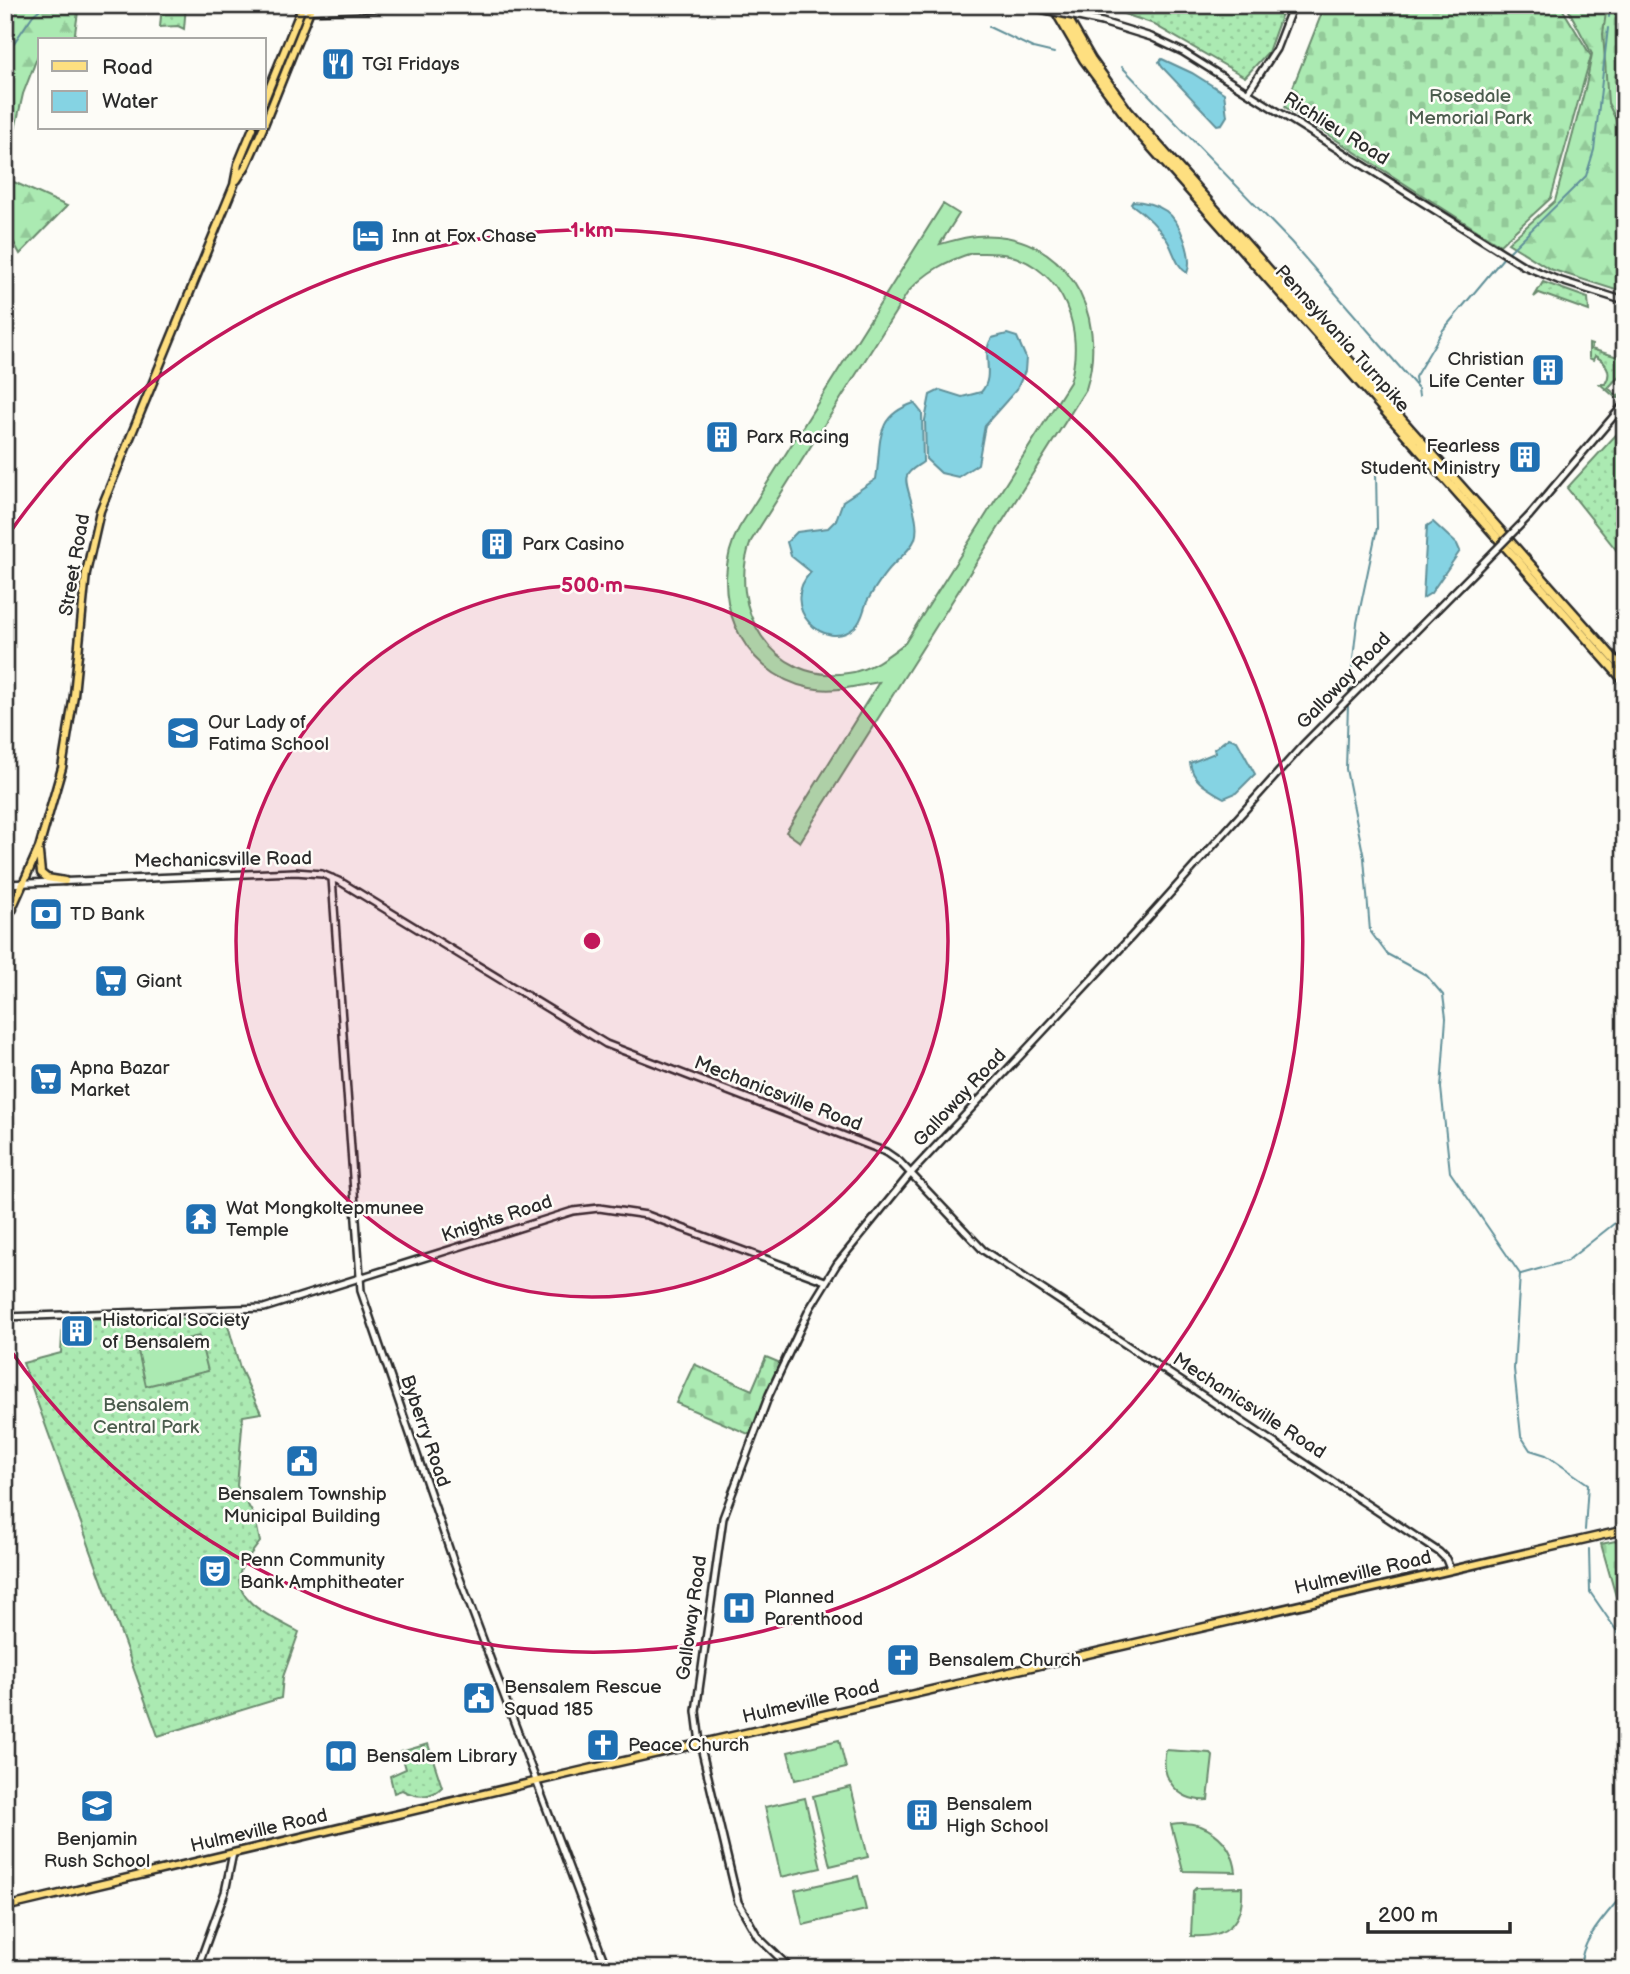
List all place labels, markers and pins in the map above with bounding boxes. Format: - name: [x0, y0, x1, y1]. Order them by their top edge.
- restaurant icon: TGI Fridays: [319, 45, 357, 83]
- place label: TGI Fridays: [362, 53, 460, 76]
- hotel icon: Inn at Fox Chase: [349, 217, 387, 255]
- place label: Inn at Fox Chase: [392, 225, 537, 248]
- place label: Christian Life Center: [1428, 348, 1525, 393]
- building icon: Christian Life Center: [1529, 351, 1567, 389]
- building icon: Parx Racing: [703, 418, 741, 456]
- place label: Parx Racing: [746, 426, 849, 449]
- place label: Fearless Student Ministry: [1361, 435, 1500, 480]
- building icon: Fearless Student Ministry: [1506, 438, 1544, 476]
- building icon: Parx Casino: [478, 525, 516, 563]
- place label: Parx Casino: [522, 533, 624, 556]
- place label: Our Lady of Fatima School: [208, 711, 329, 756]
- school or university icon: Our Lady of Fatima School: [164, 714, 202, 752]
- bank icon: TD Bank: [27, 895, 65, 933]
- place label: TD Bank: [70, 903, 145, 926]
- centre of rings: [580, 929, 604, 953]
- supermarket icon: Giant: [92, 962, 130, 1000]
- place label: Giant: [136, 970, 182, 993]
- place label: Apna Bazar Market: [70, 1057, 171, 1102]
- supermarket icon: Apna Bazar Market: [27, 1060, 65, 1098]
- place label: Wat Mongkoltepmunee Temple: [226, 1197, 424, 1242]
- temple icon: Wat Mongkoltepmunee Temple: [182, 1200, 220, 1238]
- place label: Historical Society of Bensalem: [102, 1309, 250, 1354]
- building icon: Historical Society of Bensalem: [58, 1312, 96, 1350]
- public building icon: Bensalem Township Municipal Building: [283, 1442, 321, 1480]
- place label: Bensalem Township Municipal Building: [217, 1483, 387, 1528]
- place label: Penn Community Bank Amphitheater: [240, 1549, 405, 1594]
- theatre icon: Penn Community Bank Amphitheater: [196, 1552, 234, 1590]
- place label: Planned Parenthood: [764, 1586, 863, 1631]
- hospital icon: Planned Parenthood: [720, 1589, 758, 1627]
- church icon: Bensalem Church: [884, 1641, 922, 1679]
- place label: Bensalem Church: [928, 1649, 1081, 1672]
- place label: Bensalem Rescue Squad 185: [504, 1676, 662, 1721]
- public building icon: Bensalem Rescue Squad 185: [460, 1679, 498, 1717]
- church icon: Peace Church: [584, 1726, 622, 1764]
- place label: Peace Church: [628, 1734, 749, 1757]
- library icon: Bensalem Library: [322, 1737, 360, 1775]
- place label: Bensalem Library: [366, 1745, 517, 1768]
- school or university icon: Benjamin Rush School: [78, 1787, 116, 1825]
- place label: Bensalem High School: [946, 1793, 1049, 1838]
- building icon: Bensalem High School: [903, 1796, 941, 1834]
- place label: Benjamin Rush School: [44, 1828, 150, 1873]

